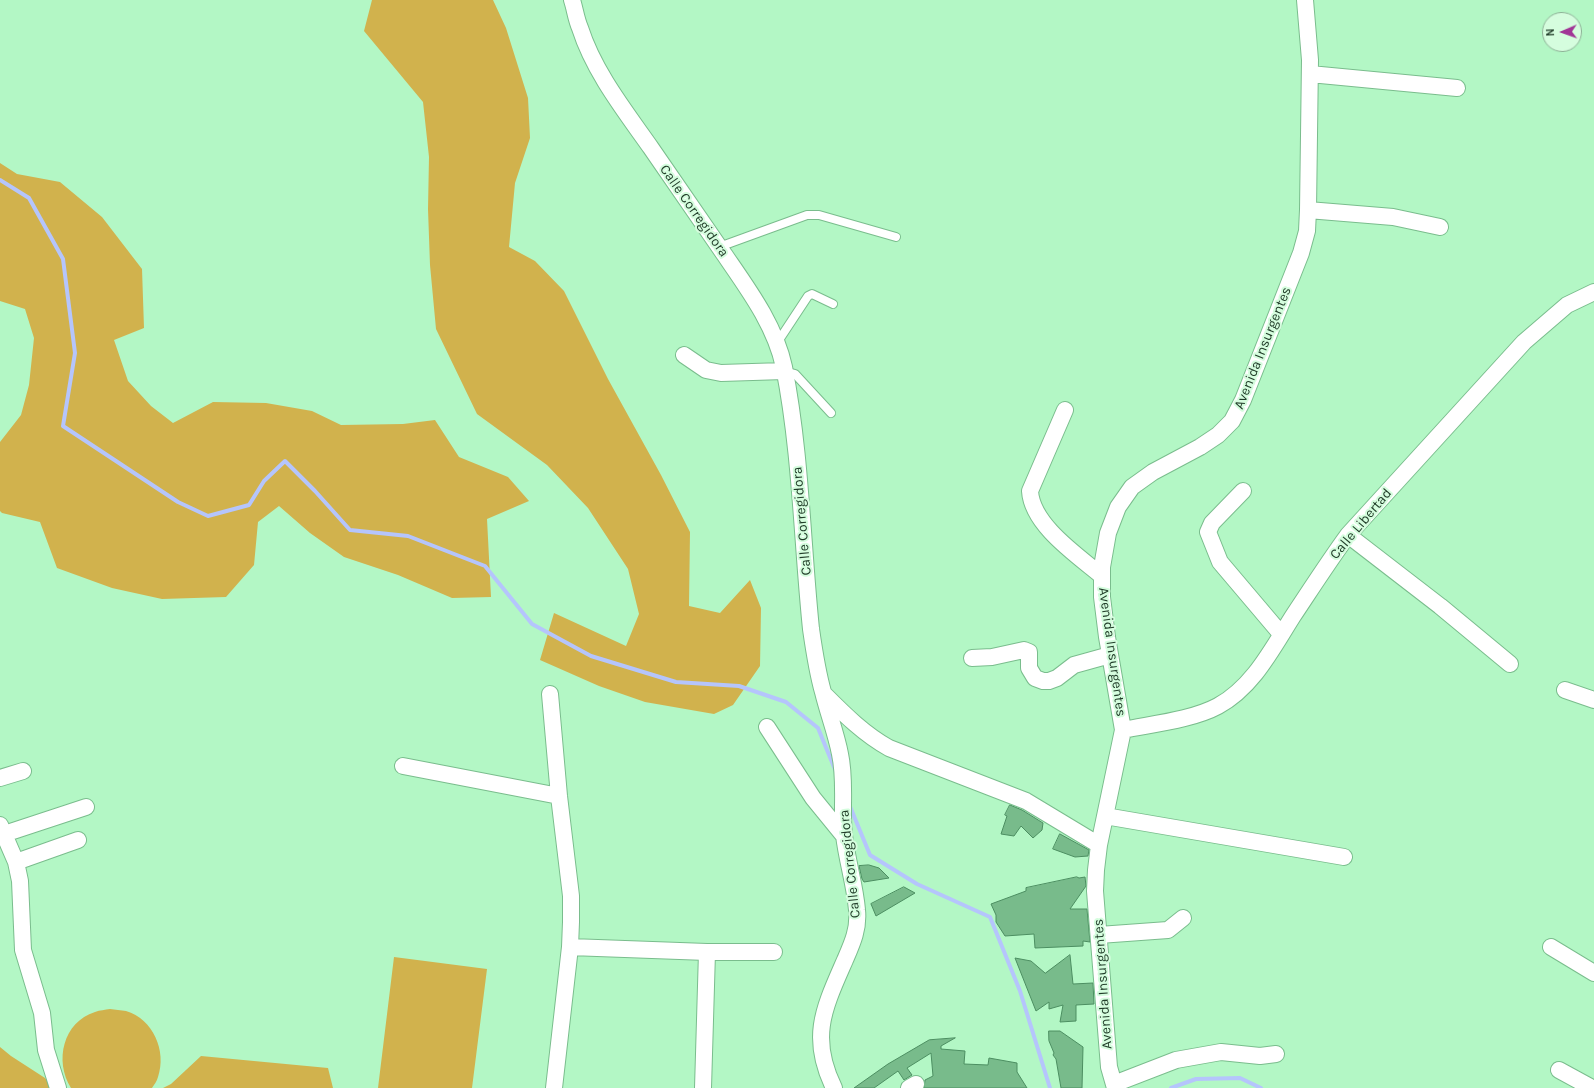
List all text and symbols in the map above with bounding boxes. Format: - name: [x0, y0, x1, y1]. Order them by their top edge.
- north arrow: [1542, 12, 1582, 52]
- text: N: [1544, 28, 1557, 37]
- street label: Calle Corregidora: [656, 162, 732, 260]
- street label: Avenida Insurgentes: [1231, 284, 1295, 412]
- street label: Calle Corregidora: [789, 466, 815, 576]
- street label: Calle Libertad: [1327, 485, 1395, 563]
- street label: Avenida Insurgentes: [1095, 586, 1129, 718]
- street label: Calle Corregidora: [836, 809, 864, 919]
- street label: Avenida Insurgentes: [1090, 918, 1116, 1050]

